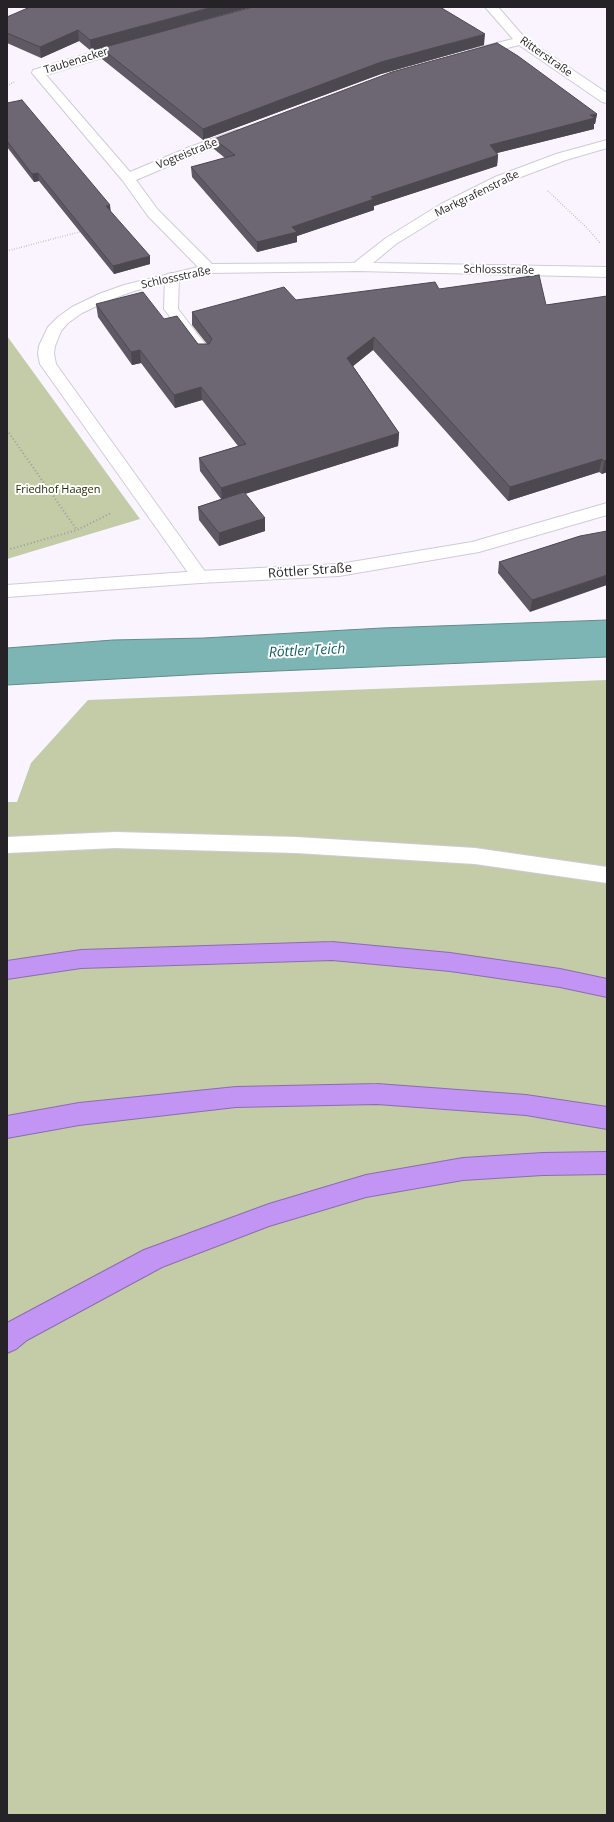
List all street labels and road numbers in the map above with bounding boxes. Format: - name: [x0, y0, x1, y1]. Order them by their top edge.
- street label: Ritterstraße: [517, 34, 575, 80]
- street label: Taubenacker: [42, 45, 110, 77]
- street label: Vogteistraße: [154, 136, 220, 172]
- street label: Markgrafenstraße: [433, 168, 521, 220]
- street label: Schlossstraße: [464, 263, 534, 277]
- street label: Schlossstraße: [140, 264, 212, 292]
- street label: Röttler Straße: [268, 560, 352, 582]

